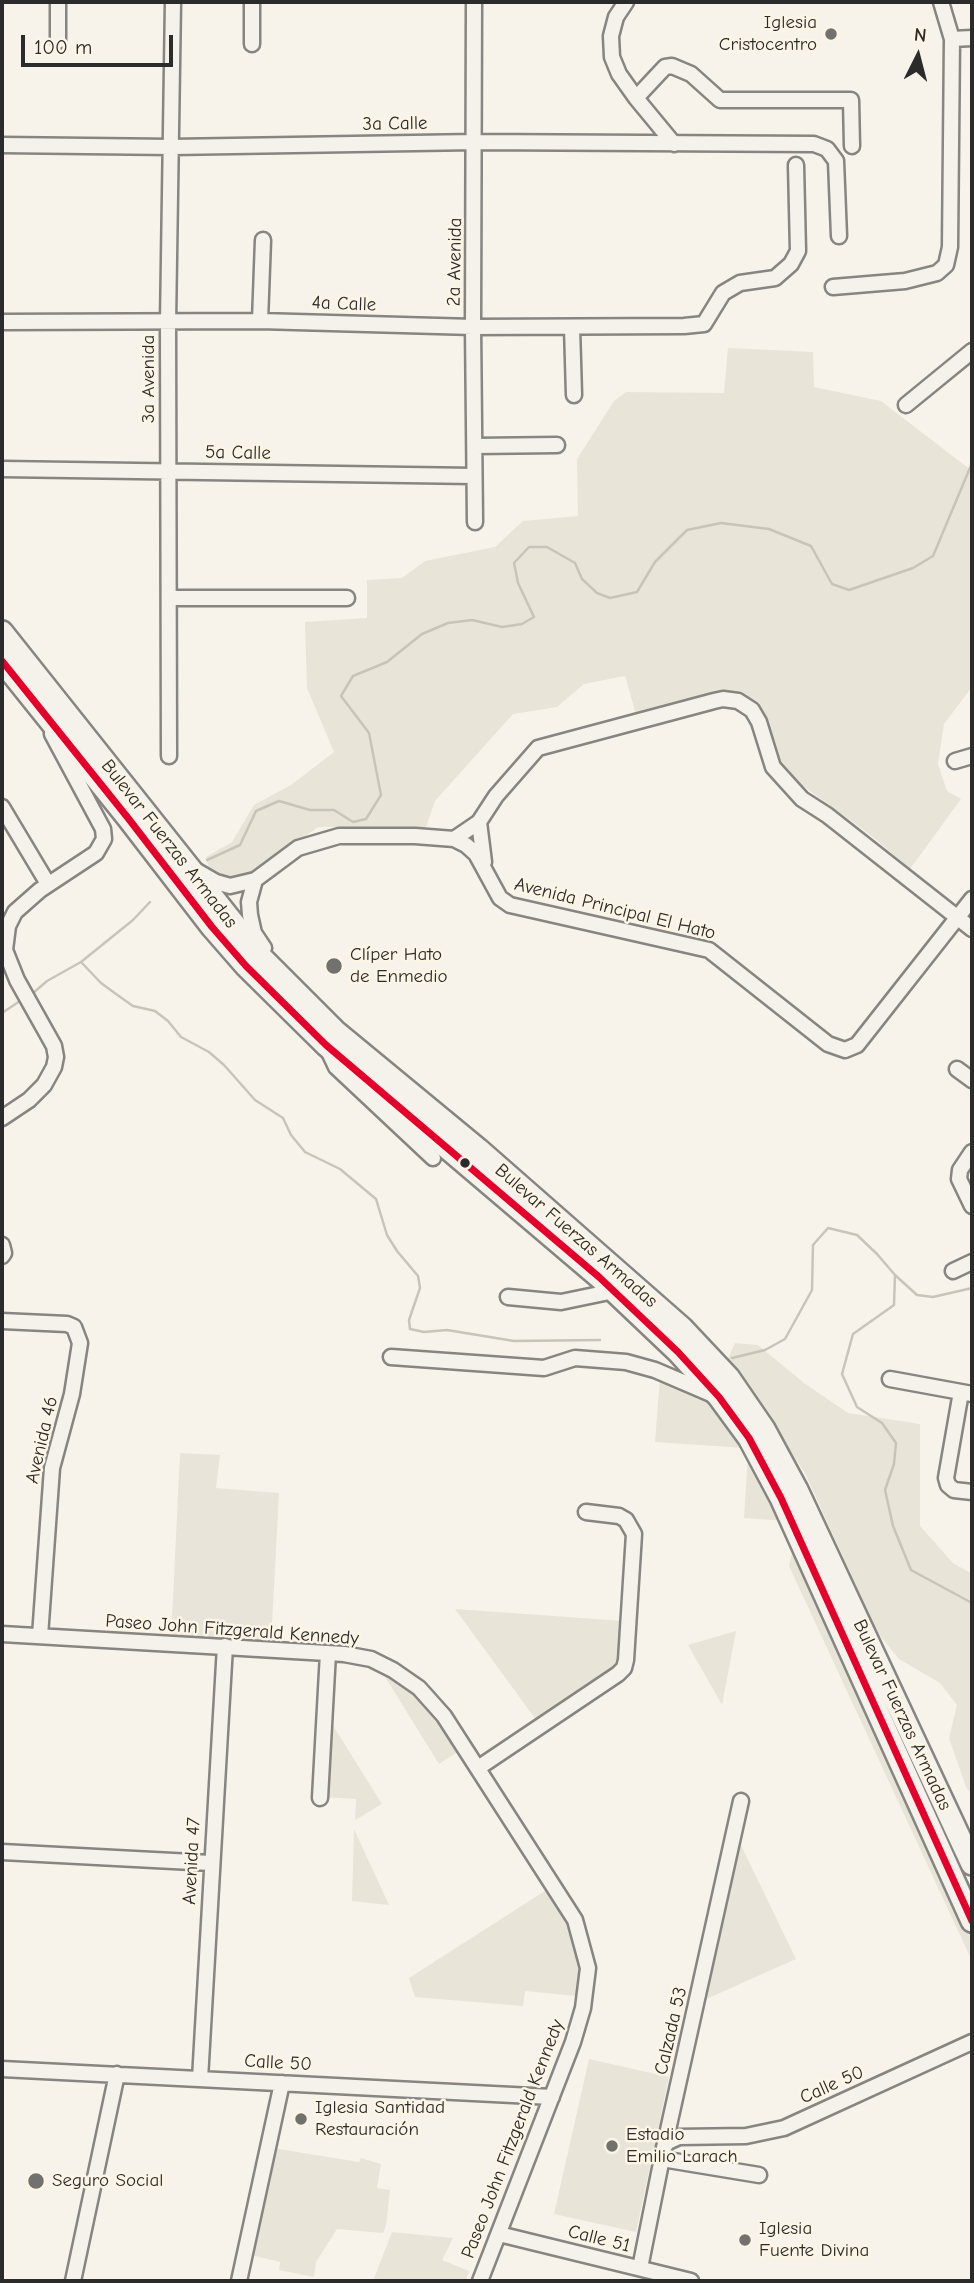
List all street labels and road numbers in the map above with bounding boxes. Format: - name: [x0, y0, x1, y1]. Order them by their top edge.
- street label: 3a Calle: [362, 112, 428, 136]
- street label: 2a Avenida: [443, 217, 467, 307]
- street label: 4a Calle: [311, 291, 377, 317]
- street label: 3a Avenida: [138, 335, 160, 423]
- street label: 5a Calle: [205, 441, 271, 465]
- street label: Bulevar Fuerzas Armadas: [96, 755, 242, 933]
- street label: Avenida Principal El Hato: [512, 873, 718, 945]
- street label: Bulevar Fuerzas Armadas: [490, 1159, 662, 1313]
- street label: Avenida 46: [21, 1394, 63, 1486]
- street label: Paseo John Fitzgerald Kennedy: [104, 1610, 360, 1650]
- street label: Bulevar Fuerzas Armadas: [848, 1616, 956, 1814]
- street label: Avenida 47: [178, 1817, 206, 1905]
- street label: Calzada 53: [650, 1985, 692, 2077]
- street label: Paseo John Fitzgerald Kennedy: [457, 2016, 569, 2262]
- street label: Calle 50: [244, 2050, 312, 2076]
- street label: Calle 50: [797, 2061, 867, 2109]
- street label: Calle 51: [565, 2220, 633, 2258]

